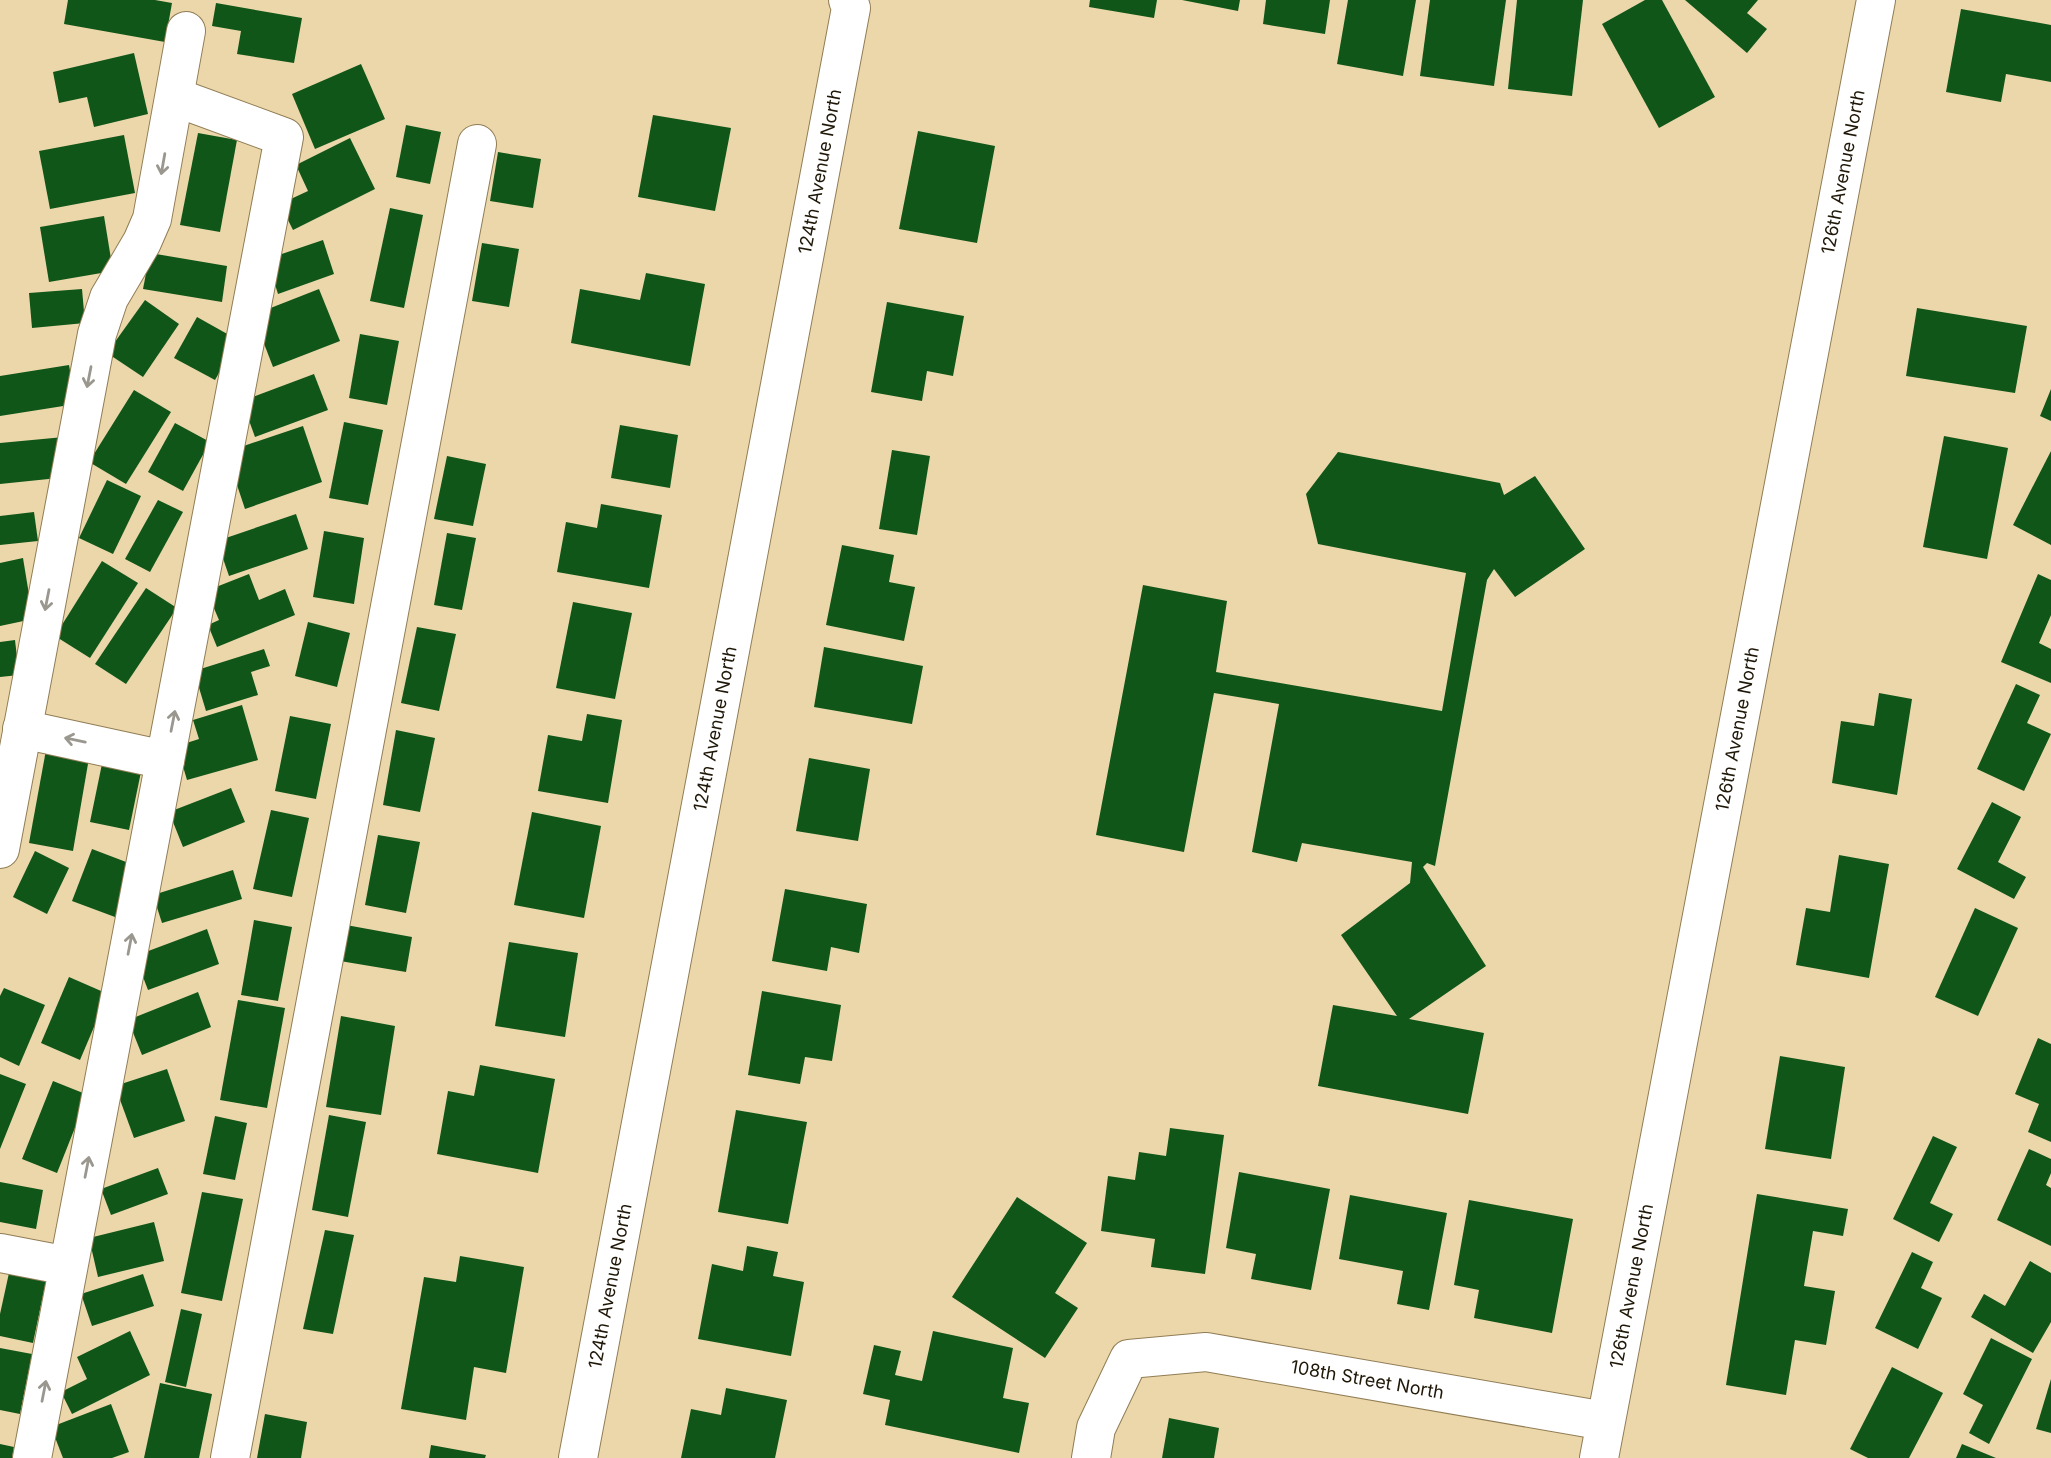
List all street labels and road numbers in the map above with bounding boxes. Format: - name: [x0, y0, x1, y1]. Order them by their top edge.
- street label: 124th Avenue North: [794, 87, 846, 256]
- street label: 126th Avenue North: [1817, 88, 1869, 256]
- street label: 124th Avenue North: [689, 644, 741, 813]
- street label: 126th Avenue North: [1711, 645, 1763, 813]
- street label: 124th Avenue North: [584, 1202, 636, 1370]
- street label: 126th Avenue North: [1605, 1202, 1657, 1370]
- street label: 108th Street North: [1289, 1356, 1446, 1403]

